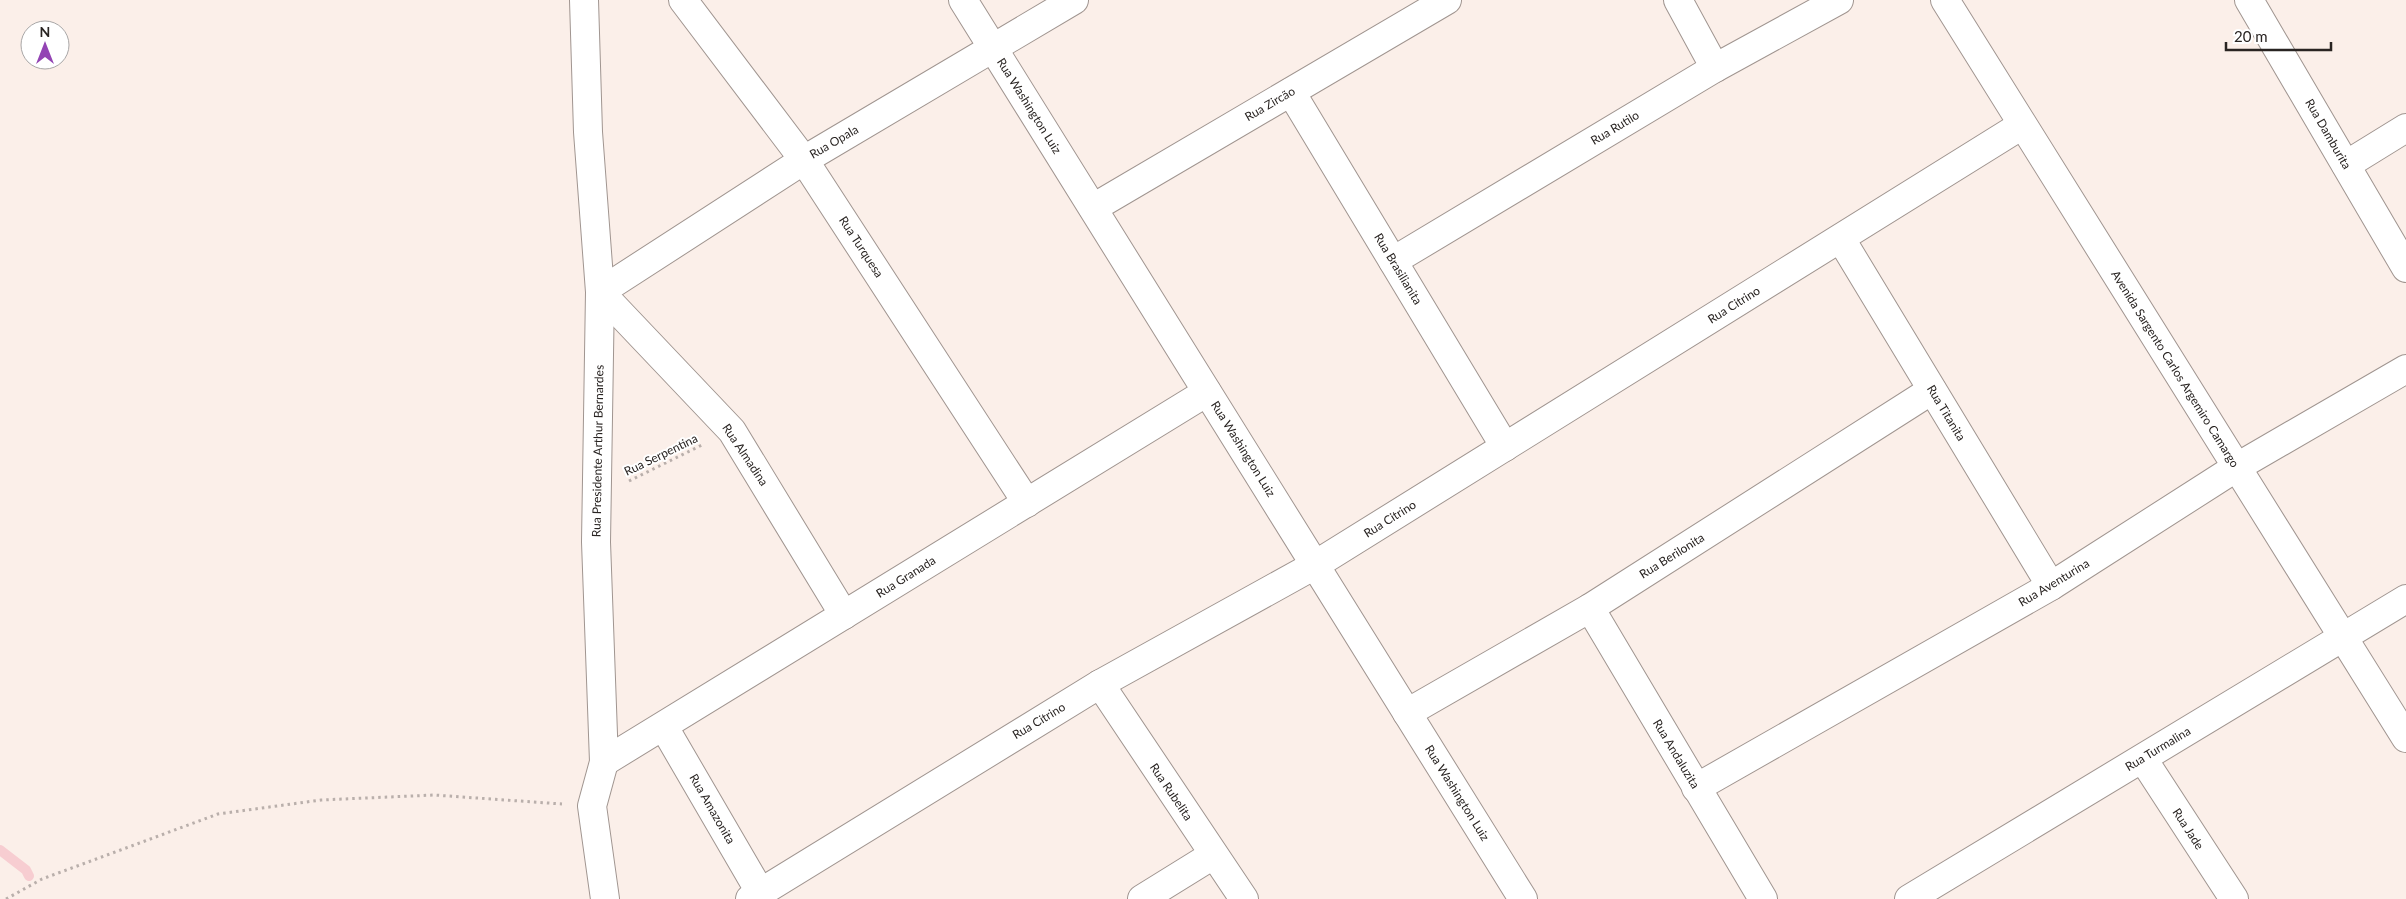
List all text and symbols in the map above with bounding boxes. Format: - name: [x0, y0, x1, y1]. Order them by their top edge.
- north arrow: [20, 20, 70, 70]
- scale bar: [2226, 20, 2331, 52]
- text: N: [40, 23, 50, 40]
- text: 20 m: [2234, 27, 2268, 45]
- street label: Rua Washington Luiz: [994, 55, 1065, 157]
- street label: Rua Zircão: [1242, 83, 1298, 124]
- street label: Rua Damburita: [2302, 96, 2355, 172]
- street label: Rua Rutilo: [1588, 107, 1642, 148]
- street label: Rua Opala: [807, 122, 861, 162]
- street label: Rua Turquesa: [836, 213, 887, 280]
- street label: Rua Brasilianita: [1371, 230, 1426, 307]
- street label: Avenida Sargento Carlos Argemiro Camargo: [2108, 267, 2243, 470]
- street label: Rua Citrino: [1705, 282, 1763, 327]
- street label: Rua Presidente Arthur Bernardes: [588, 365, 607, 537]
- street label: Rua Titanita: [1924, 382, 1969, 443]
- street label: Rua Washington Luiz: [1208, 398, 1279, 500]
- street label: Rua Almadina: [719, 421, 772, 489]
- street label: Rua Serpentina: [622, 430, 700, 479]
- street label: Rua Citrino: [1361, 496, 1419, 541]
- street label: Rua Berilonita: [1636, 530, 1707, 581]
- street label: Rua Granada: [873, 552, 938, 601]
- street label: Rua Aventurina: [2016, 555, 2092, 610]
- street label: Rua Citrino: [1010, 699, 1068, 742]
- street label: Rua Andaluzita: [1650, 716, 1703, 791]
- street label: Rua Turmalina: [2122, 723, 2193, 774]
- street label: Rua Washington Luiz: [1422, 742, 1493, 844]
- street label: Rua Rubelita: [1147, 760, 1196, 823]
- street label: Rua Amazonita: [686, 771, 739, 847]
- street label: Rua Jade: [2169, 805, 2207, 852]

